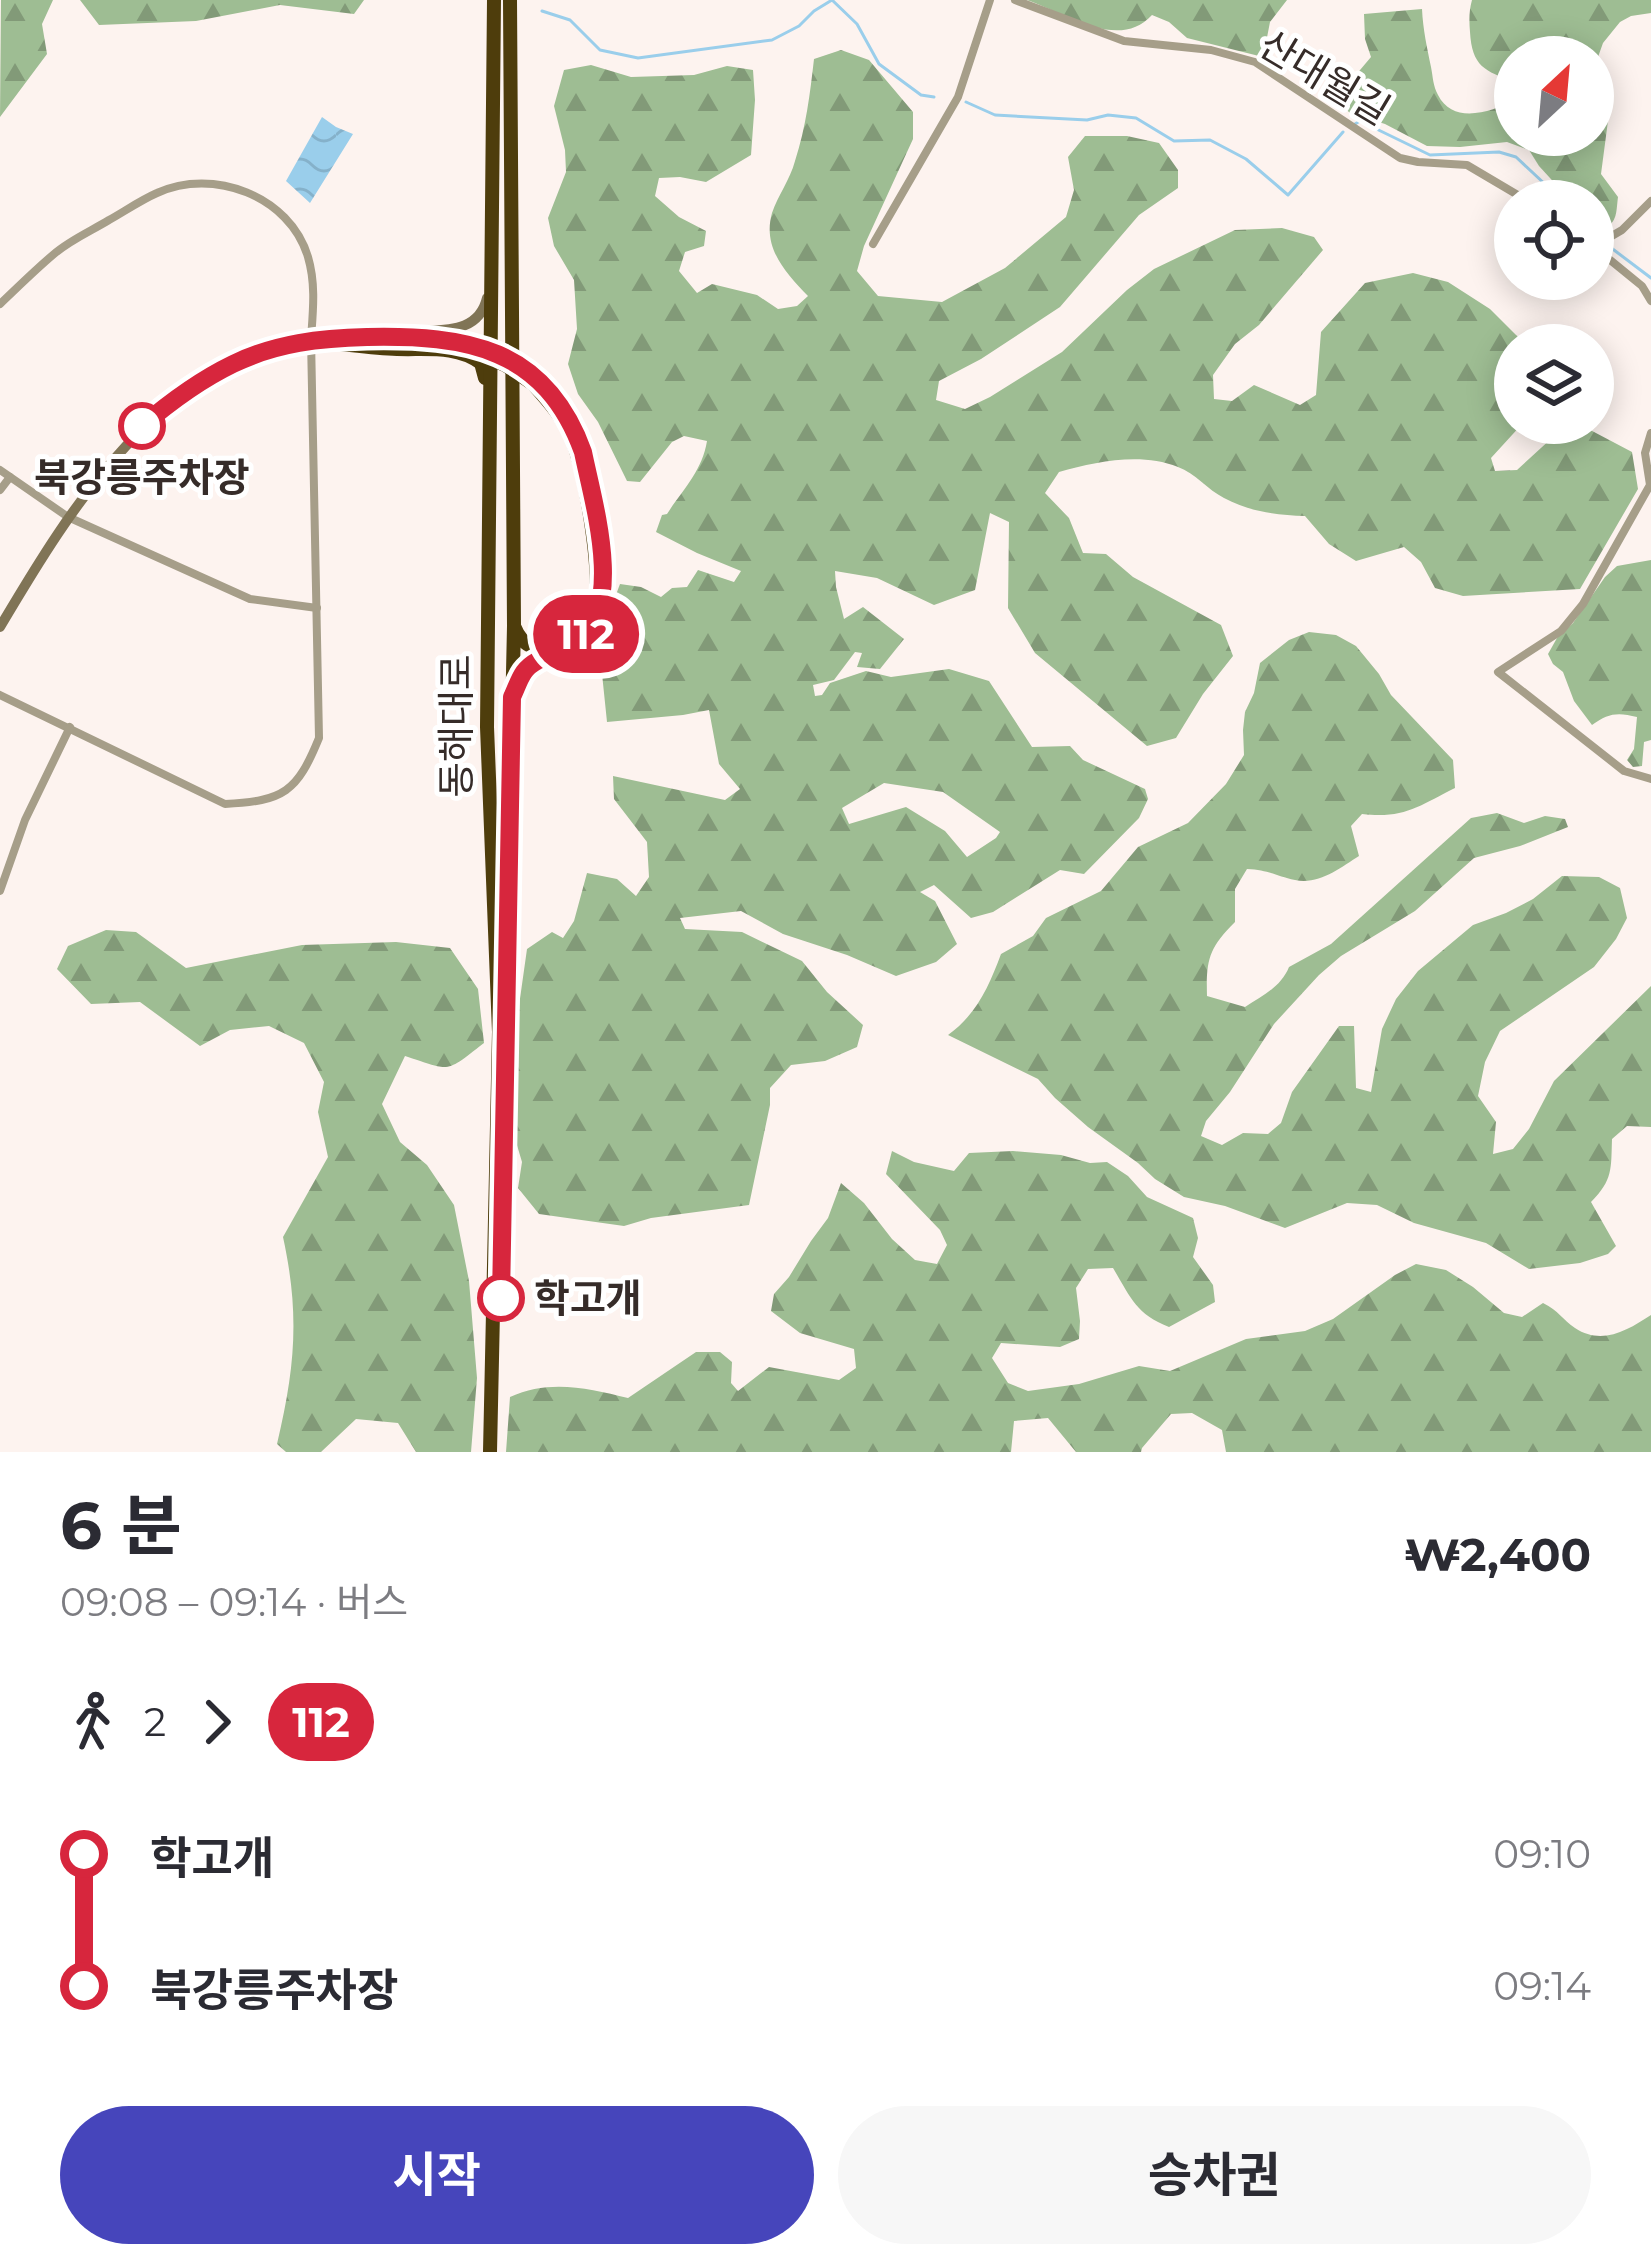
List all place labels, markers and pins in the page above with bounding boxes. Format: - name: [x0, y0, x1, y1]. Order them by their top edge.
- marker: 북강릉주차장: [120, 404, 164, 448]
- place label: 북강릉주차장: [34, 453, 250, 501]
- place label: 학고개: [534, 1274, 642, 1322]
- marker: 학고개: [479, 1276, 523, 1320]

